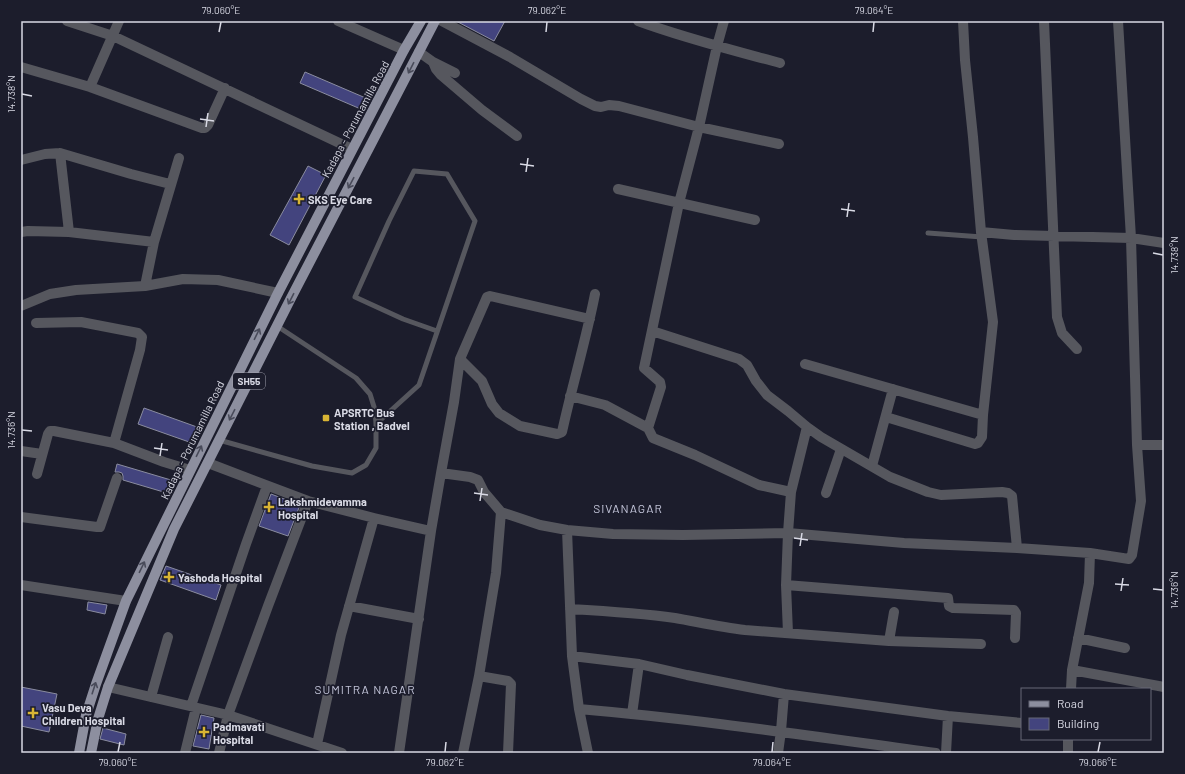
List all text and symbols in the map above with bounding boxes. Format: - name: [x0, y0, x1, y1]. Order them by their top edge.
- text: 79.060°E: [202, 4, 240, 16]
- text: 79.062°E: [528, 4, 566, 16]
- text: 79.064°E: [855, 4, 893, 16]
- street label: Kadapa - Porumamilla Road: [319, 58, 391, 180]
- one-way arrow: [407, 62, 414, 74]
- text: 14.738°N: [5, 75, 17, 113]
- one-way arrow: [347, 177, 354, 189]
- marker: SKS Eye Care: [293, 193, 305, 205]
- place label: SKS Eye Care: [308, 193, 372, 206]
- text: 14.738°N: [1168, 236, 1180, 274]
- one-way arrow: [287, 292, 294, 304]
- one-way arrow: [254, 328, 261, 340]
- road number: SH55: [233, 373, 265, 389]
- street label: Kadapa - Porumamilla Road: [158, 379, 226, 501]
- place label: APSRTC Bus Station , Badvel: [334, 406, 410, 432]
- one-way arrow: [228, 408, 235, 420]
- text: 14.736°N: [5, 411, 17, 449]
- marker: APSRTC Bus Station , Badvel: [321, 413, 331, 423]
- one-way arrow: [196, 445, 203, 457]
- place label: Lakshmidevamma Hospital: [278, 495, 367, 521]
- marker: Lakshmidevamma Hospital: [263, 501, 275, 513]
- district label: SIVANAGAR: [593, 501, 663, 515]
- one-way arrow: [139, 562, 147, 574]
- marker: Yashoda Hospital: [163, 571, 175, 583]
- place label: Yashoda Hospital: [178, 571, 262, 584]
- text: 14.736°N: [1168, 571, 1180, 609]
- one-way arrow: [91, 682, 99, 694]
- district label: SUMITRA NAGAR: [315, 682, 416, 696]
- legend: [1021, 688, 1151, 740]
- text: Road: [1057, 696, 1084, 710]
- place label: Vasu Deva Children Hospital: [42, 701, 125, 727]
- marker: Vasu Deva Children Hospital: [27, 707, 39, 719]
- text: Building: [1057, 716, 1099, 730]
- place label: Padmavati Hospital: [213, 720, 265, 746]
- marker: Padmavati Hospital: [198, 726, 210, 738]
- text: 79.060°E: [99, 756, 137, 768]
- text: 79.062°E: [426, 756, 464, 768]
- text: 79.064°E: [753, 756, 791, 768]
- text: 79.066°E: [1079, 756, 1117, 768]

